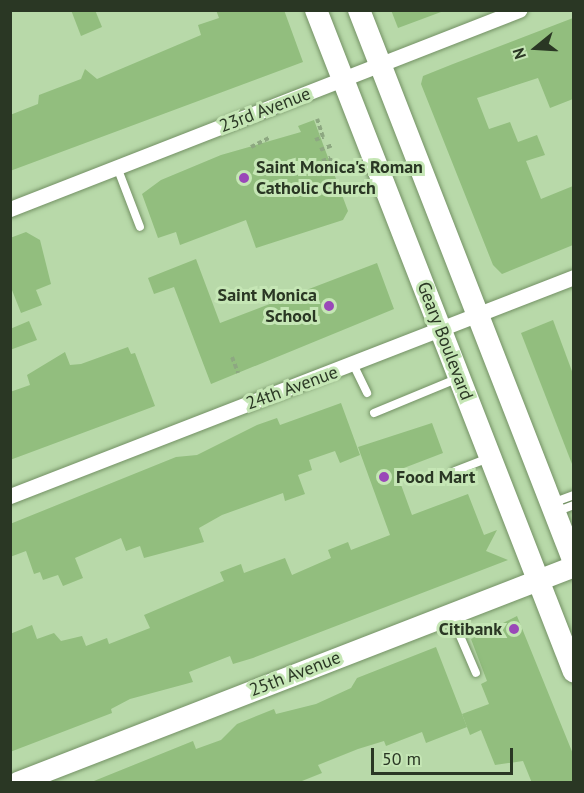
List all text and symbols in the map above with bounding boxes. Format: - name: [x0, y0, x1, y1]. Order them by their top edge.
- north arrow: [506, 18, 566, 78]
- text: N: [508, 45, 530, 62]
- street label: 23rd Avenue: [216, 83, 314, 137]
- place label: Saint Monica's Roman Catholic Church: [256, 157, 423, 200]
- marker: Saint Monica's Roman Catholic Church: [237, 171, 251, 185]
- street label: Geary Boulevard: [412, 278, 478, 404]
- place label: Saint Monica School: [218, 285, 317, 328]
- marker: Saint Monica School: [322, 299, 336, 313]
- street label: 24th Avenue: [243, 361, 341, 415]
- place label: Food Mart: [396, 466, 475, 488]
- marker: Food Mart: [377, 470, 391, 484]
- place label: Citibank: [439, 618, 502, 640]
- marker: Citibank: [507, 622, 521, 636]
- street label: 25th Avenue: [246, 647, 344, 701]
- scale bar: [374, 736, 516, 774]
- text: 50 m: [382, 747, 421, 770]

